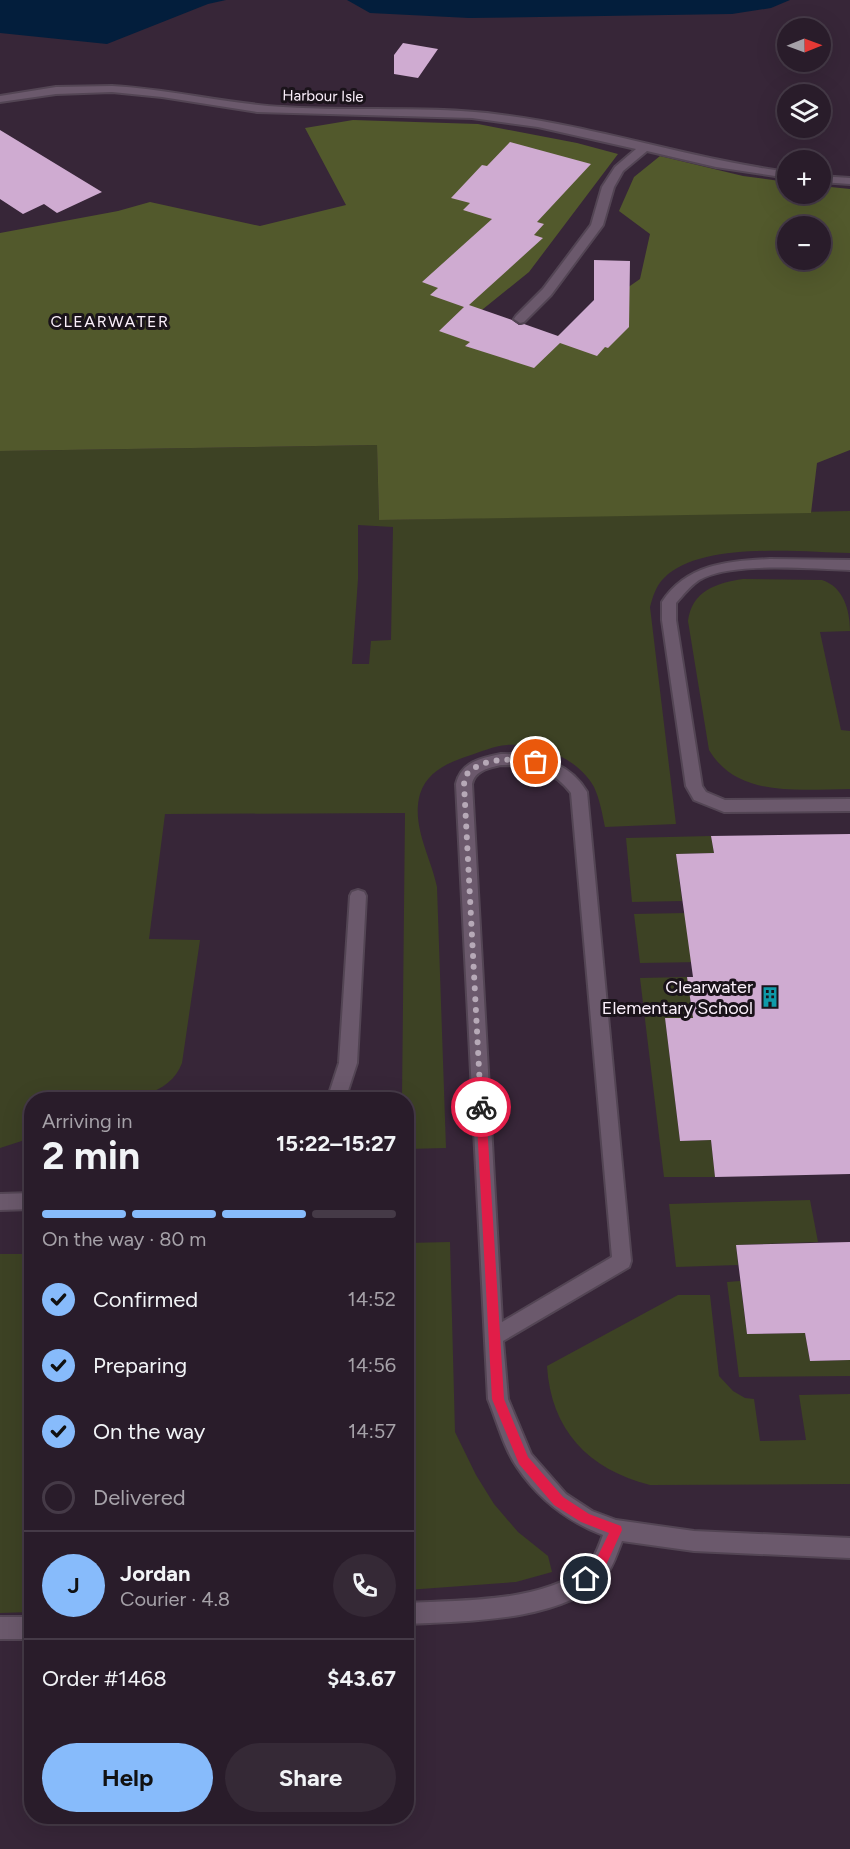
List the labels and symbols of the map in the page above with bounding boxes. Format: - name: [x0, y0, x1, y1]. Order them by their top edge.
- north arrow: [777, 18, 831, 72]
- street label: Harbour Isle: [282, 86, 364, 106]
- district label: CLEARWATER: [51, 312, 169, 331]
- pin: [510, 736, 561, 787]
- place label: Clearwater Elementary School: [602, 976, 753, 1019]
- building icon: Clearwater Elementary School: [758, 985, 782, 1009]
- courier: [451, 1077, 511, 1137]
- pin: [560, 1553, 611, 1604]

